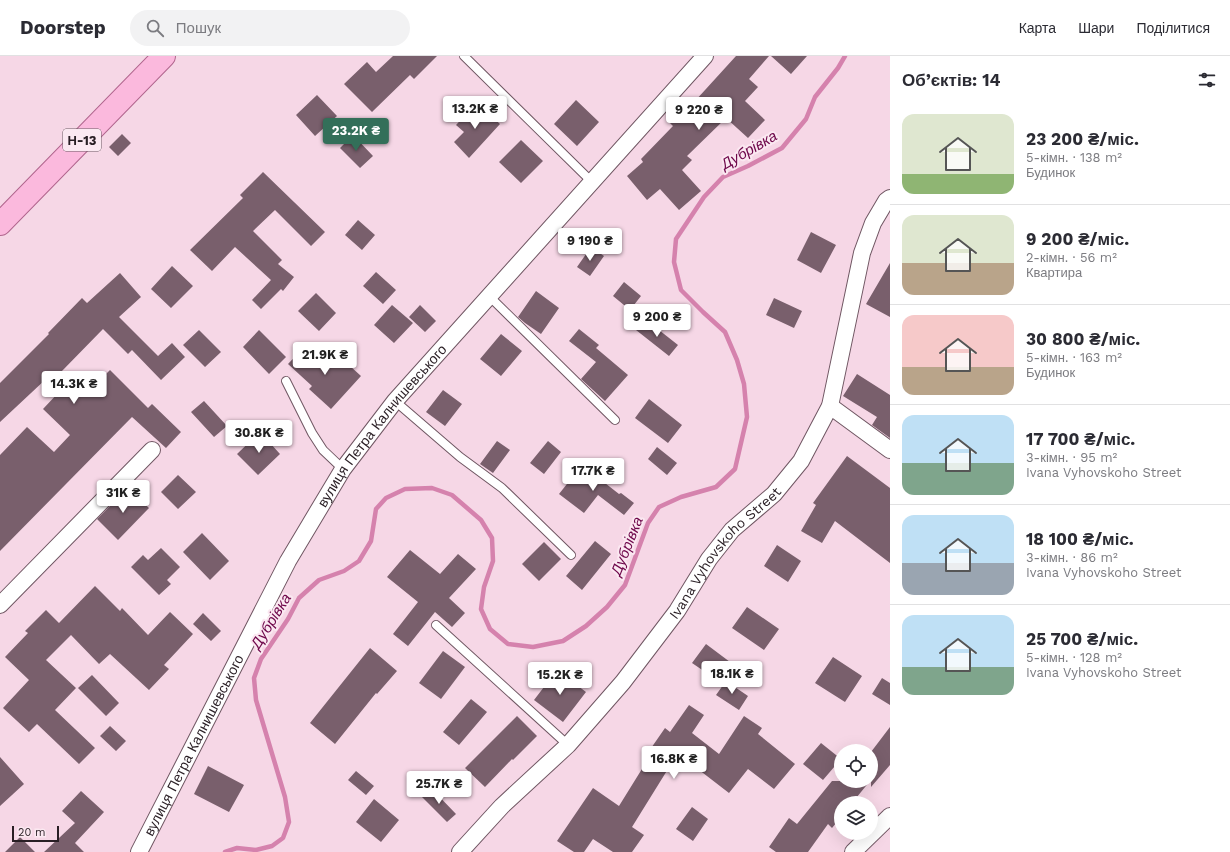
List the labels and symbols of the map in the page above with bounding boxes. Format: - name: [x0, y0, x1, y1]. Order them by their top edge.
- pin: 13.2K ₴: [438, 96, 512, 130]
- pin: 9 220 ₴: [662, 97, 736, 131]
- pin: 23.2K ₴: [319, 118, 393, 152]
- water label: Дубрівка: [716, 127, 780, 174]
- road number: Н-13: [63, 129, 101, 151]
- pin: 9 190 ₴: [553, 228, 627, 262]
- pin: 9 200 ₴: [620, 304, 694, 338]
- street label: вулиця Петра Калнишевського: [314, 341, 450, 510]
- pin: 21.9K ₴: [288, 342, 362, 376]
- pin: 14.3K ₴: [37, 371, 111, 405]
- pin: 30.8K ₴: [222, 420, 296, 454]
- pin: 17.7K ₴: [556, 458, 630, 492]
- pin: 31K ₴: [95, 480, 151, 514]
- street label: Ivana Vyhovskoho Street: [666, 484, 784, 622]
- water label: Дубрівка: [606, 514, 647, 580]
- water label: Дубрівка: [246, 590, 295, 654]
- street label: вулиця Петра Калнишевського: [141, 652, 247, 838]
- pin: 18.1K ₴: [695, 661, 769, 695]
- pin: 15.2K ₴: [523, 662, 597, 696]
- pin: 16.8K ₴: [637, 746, 711, 780]
- pin: 25.7K ₴: [402, 771, 476, 805]
- scale bar: [12, 824, 59, 843]

